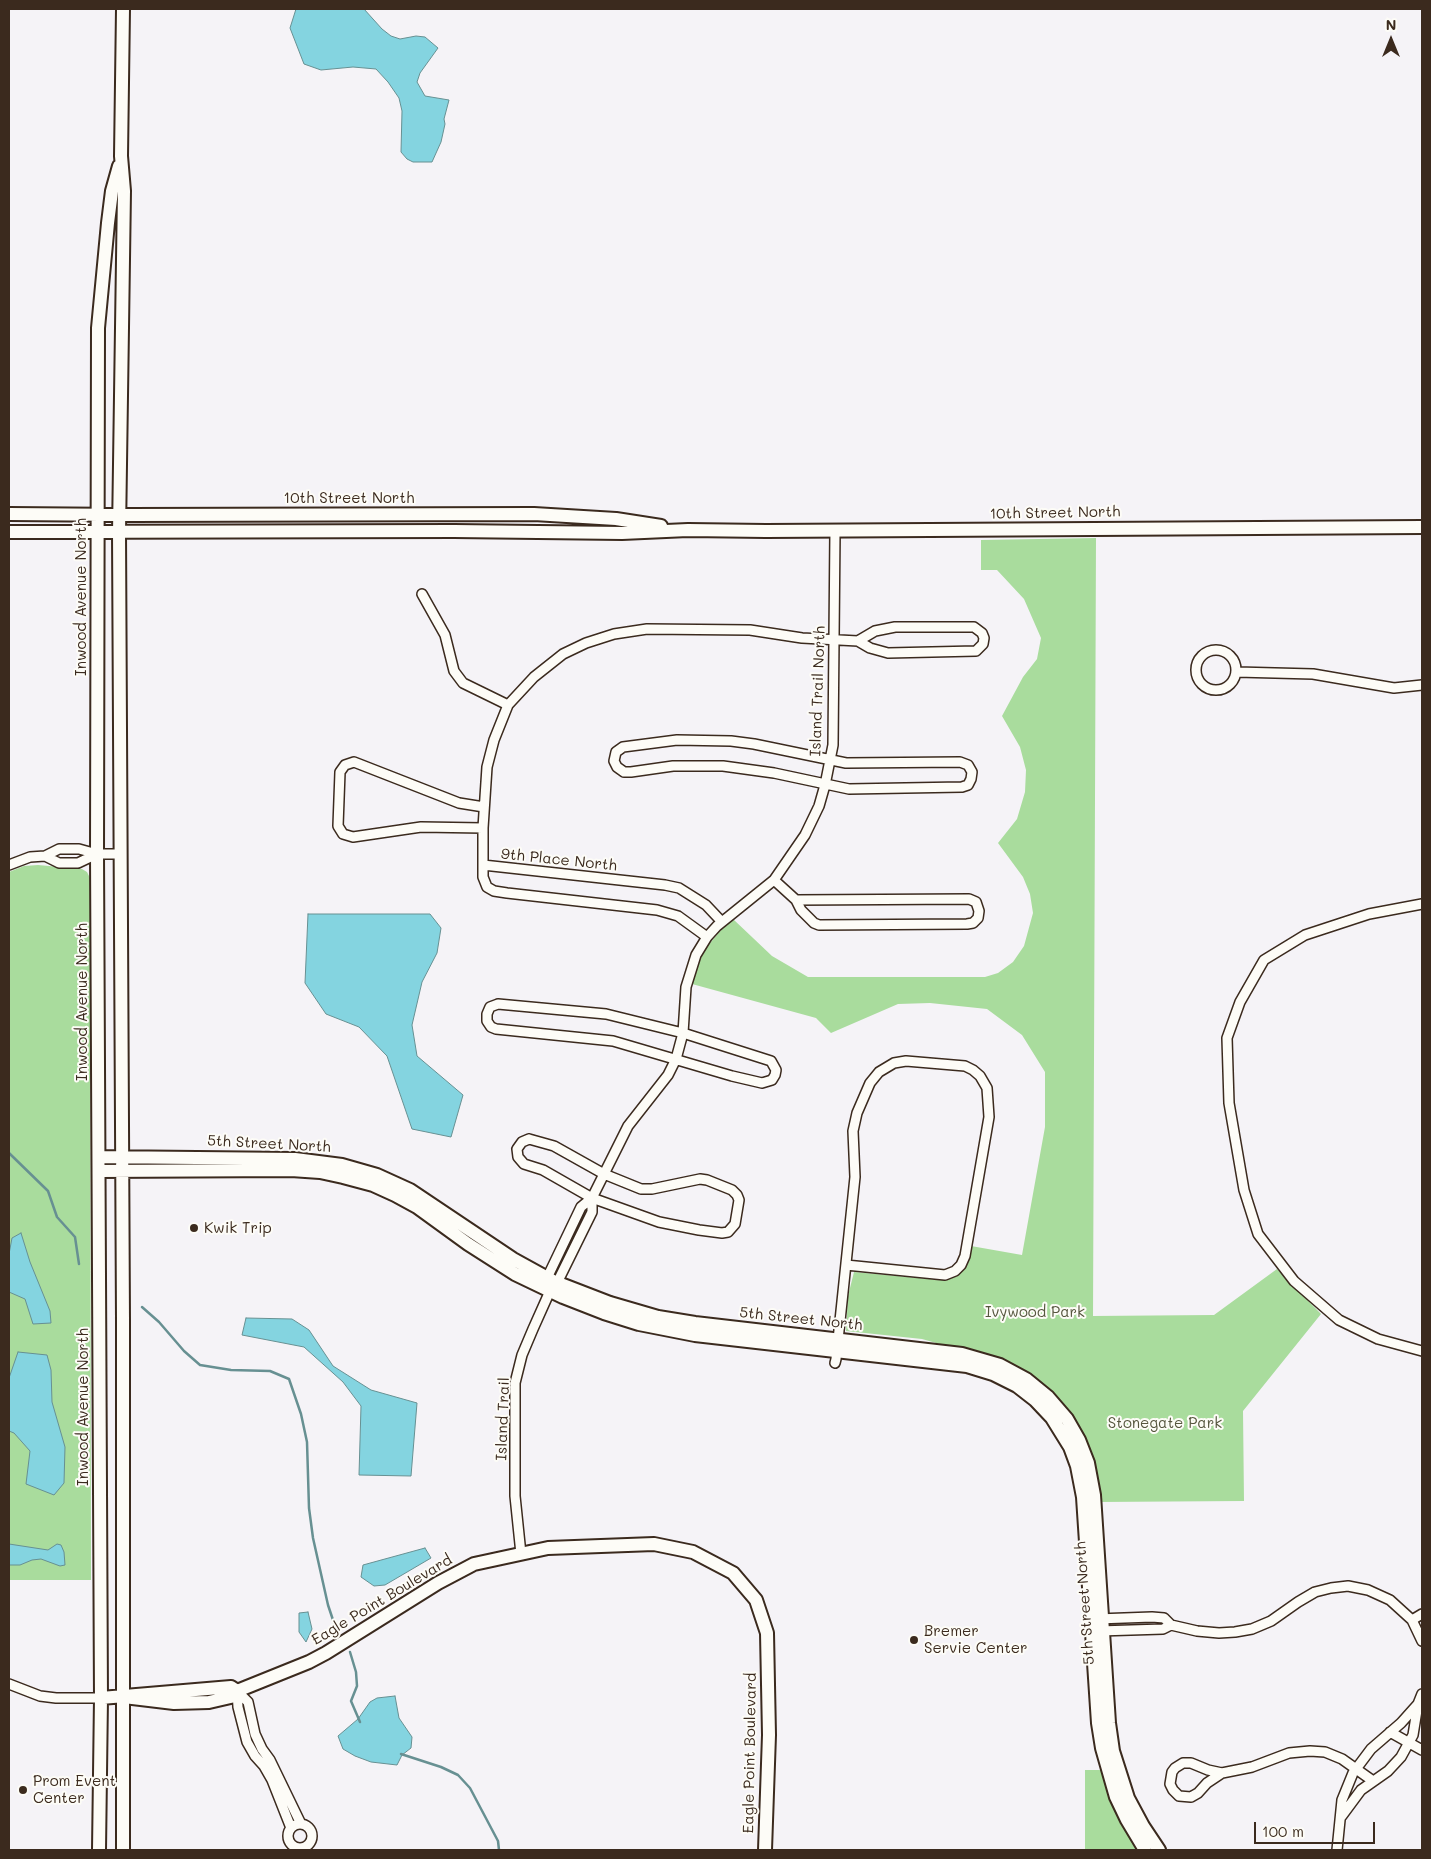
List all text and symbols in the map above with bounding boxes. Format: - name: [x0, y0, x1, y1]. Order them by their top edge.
- north arrow: [1366, 15, 1416, 65]
- text: N: [1386, 15, 1396, 34]
- street label: 10th Street North: [284, 489, 414, 507]
- street label: 10th Street North: [989, 503, 1121, 523]
- street label: Inwood Avenue North: [72, 518, 90, 676]
- street label: Island Trail North: [807, 625, 829, 757]
- street label: 9th Place North: [500, 845, 618, 875]
- street label: Inwood Avenue North: [73, 923, 91, 1081]
- street label: 5th Street North: [207, 1132, 331, 1156]
- place label: Kwik Trip: [204, 1219, 272, 1237]
- marker: Kwik Trip: [188, 1222, 200, 1234]
- park label: Ivywood Park: [985, 1303, 1085, 1321]
- street label: 5th Street North: [739, 1304, 863, 1334]
- street label: Inwood Avenue North: [74, 1328, 92, 1486]
- street label: Island Trail: [493, 1377, 513, 1461]
- park label: Stonegate Park: [1108, 1414, 1222, 1432]
- street label: 5th Street North: [1072, 1541, 1098, 1665]
- street label: Eagle Point Boulevard: [309, 1551, 455, 1649]
- place label: Bremer Servie Center: [924, 1622, 1028, 1657]
- marker: Bremer Servie Center: [908, 1634, 920, 1646]
- street label: Eagle Point Boulevard: [740, 1673, 760, 1833]
- place label: Prom Event Center: [33, 1772, 116, 1807]
- marker: Prom Event Center: [17, 1784, 29, 1796]
- scale bar: [1256, 1812, 1377, 1844]
- text: 100 m: [1262, 1821, 1304, 1841]

